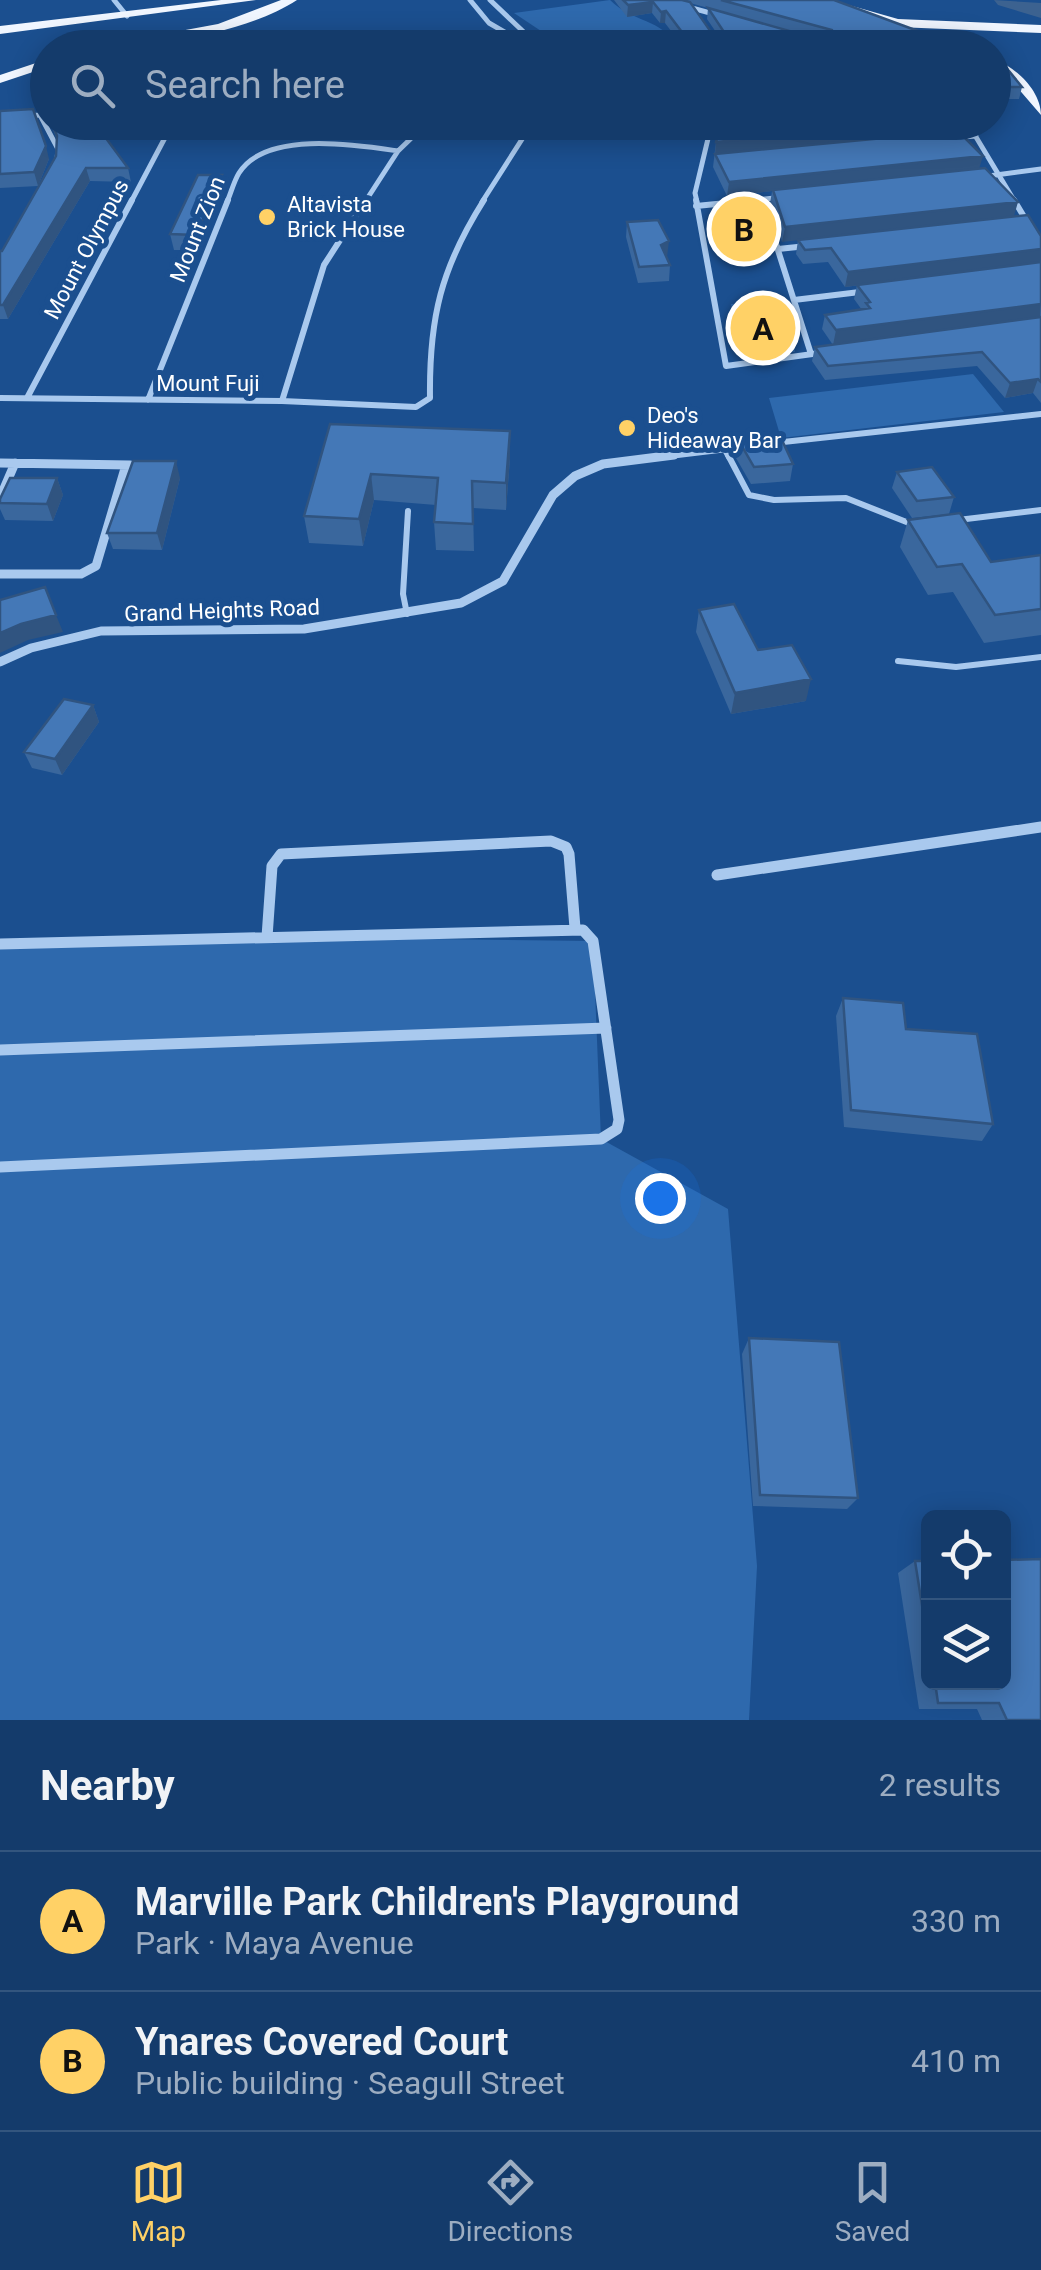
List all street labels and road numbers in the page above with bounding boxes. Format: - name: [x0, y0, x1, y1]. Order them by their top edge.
- street label: Mount Zion: [165, 173, 230, 286]
- street label: Mount Olympus: [39, 175, 134, 323]
- street label: Mount Fuji: [156, 371, 260, 396]
- street label: Grand Heights Road: [124, 595, 320, 626]

